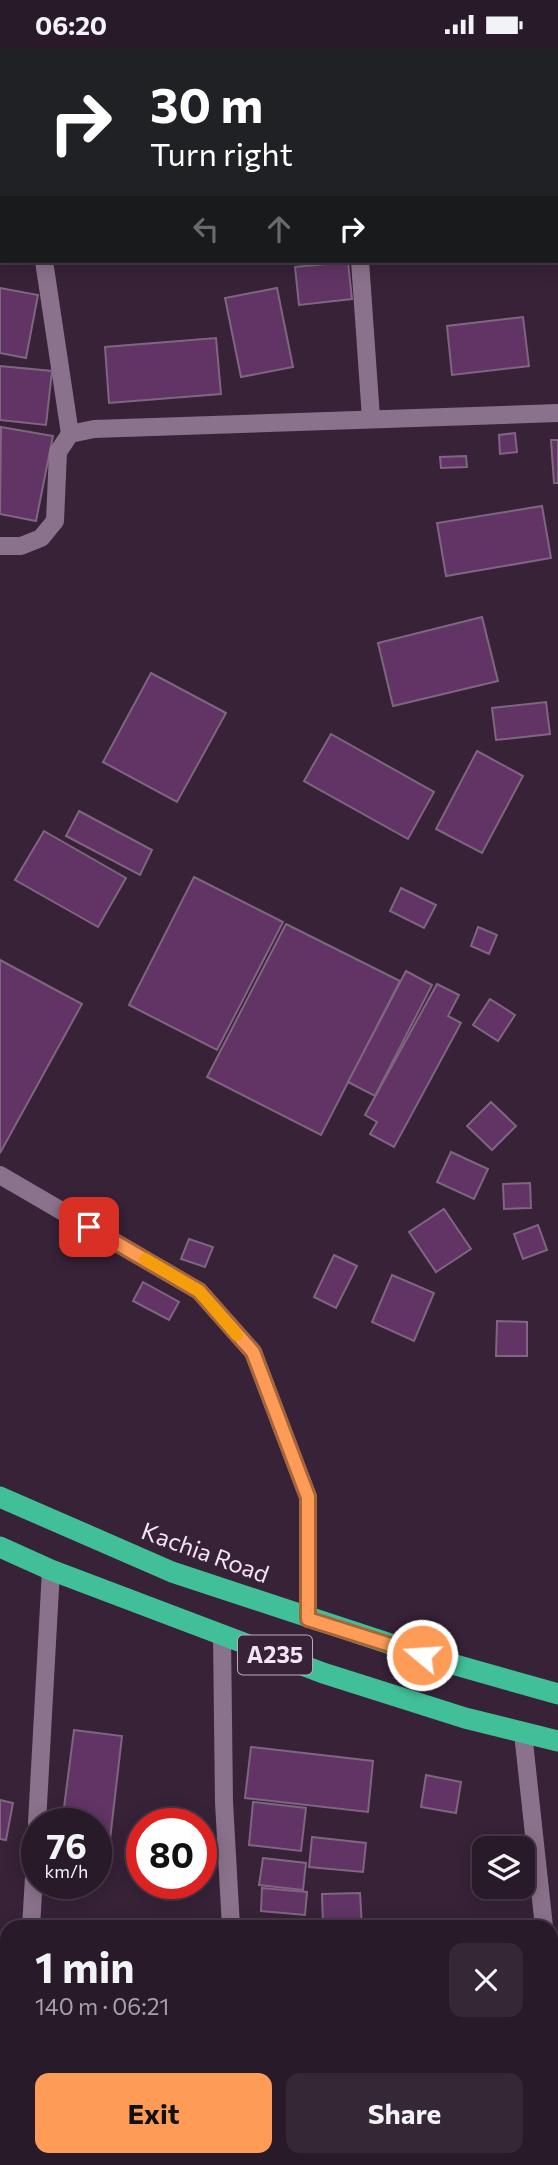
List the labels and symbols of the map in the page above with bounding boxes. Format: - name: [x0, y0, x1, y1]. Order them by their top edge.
- pin: [59, 1197, 119, 1257]
- street label: Kachia Road: [138, 1515, 273, 1588]
- position arrow: [385, 1618, 459, 1692]
- road number: A235: [238, 1635, 312, 1674]
- speed limit sign: 80: [126, 1808, 217, 1899]

